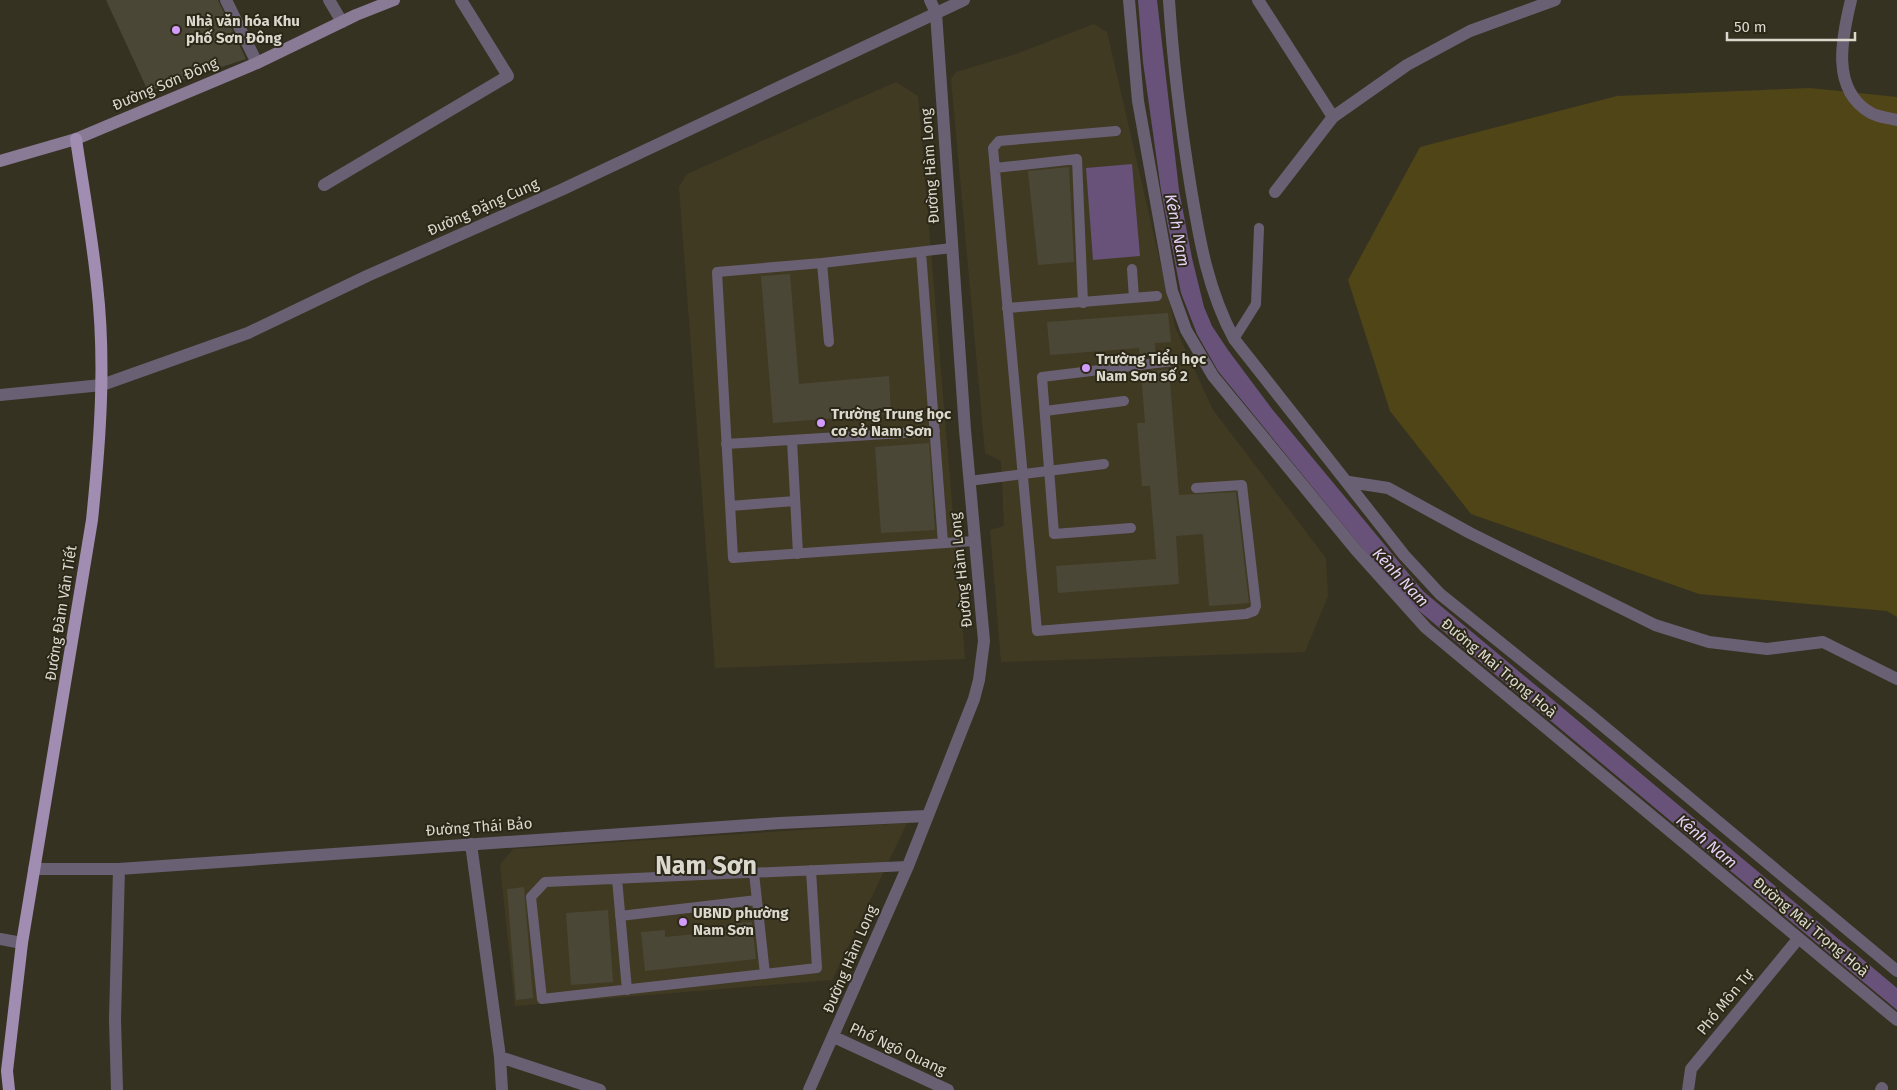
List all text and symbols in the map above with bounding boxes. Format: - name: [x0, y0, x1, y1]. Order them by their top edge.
- scale bar: [1727, 10, 1854, 42]
- place label: Nhà văn hóa Khu phố Sơn Đông: [186, 12, 300, 47]
- text: 50 m: [1734, 18, 1767, 36]
- marker: Nhà văn hóa Khu phố Sơn Đông: [170, 24, 182, 36]
- street label: Đường Sơn Đông: [109, 54, 221, 114]
- street label: Đường Hàm Long: [917, 107, 943, 224]
- street label: Đường Đặng Cung: [425, 174, 542, 240]
- water label: Kênh Nam: [1161, 192, 1194, 268]
- place label: Trường Tiểu học Nam Sơn số 2: [1096, 349, 1207, 385]
- marker: Trường Tiểu học Nam Sơn số 2: [1080, 362, 1092, 374]
- place label: Trường Trung học cơ sở Nam Sơn: [831, 405, 952, 440]
- marker: Trường Trung học cơ sở Nam Sơn: [815, 417, 827, 429]
- street label: Đường Hàm Long: [946, 511, 976, 628]
- street label: Đường Đàm Văn Tiết: [41, 543, 81, 682]
- water label: Kênh Nam: [1369, 544, 1433, 611]
- street label: Đường Mai Trọng Hoà: [1438, 614, 1560, 722]
- water label: Kênh Nam: [1672, 810, 1741, 872]
- street label: Đường Thái Bảo: [425, 814, 533, 840]
- district label: Nam Sơn: [655, 851, 757, 881]
- street label: Đường Mai Trọng Hoà: [1750, 873, 1872, 981]
- street label: Đường Hàm Long: [819, 902, 881, 1016]
- place label: UBND phường Nam Sơn: [693, 904, 789, 939]
- marker: UBND phường Nam Sơn: [677, 916, 689, 928]
- street label: Phố Môn Tự: [1693, 965, 1758, 1038]
- street label: Phố Ngô Quang: [847, 1019, 949, 1079]

